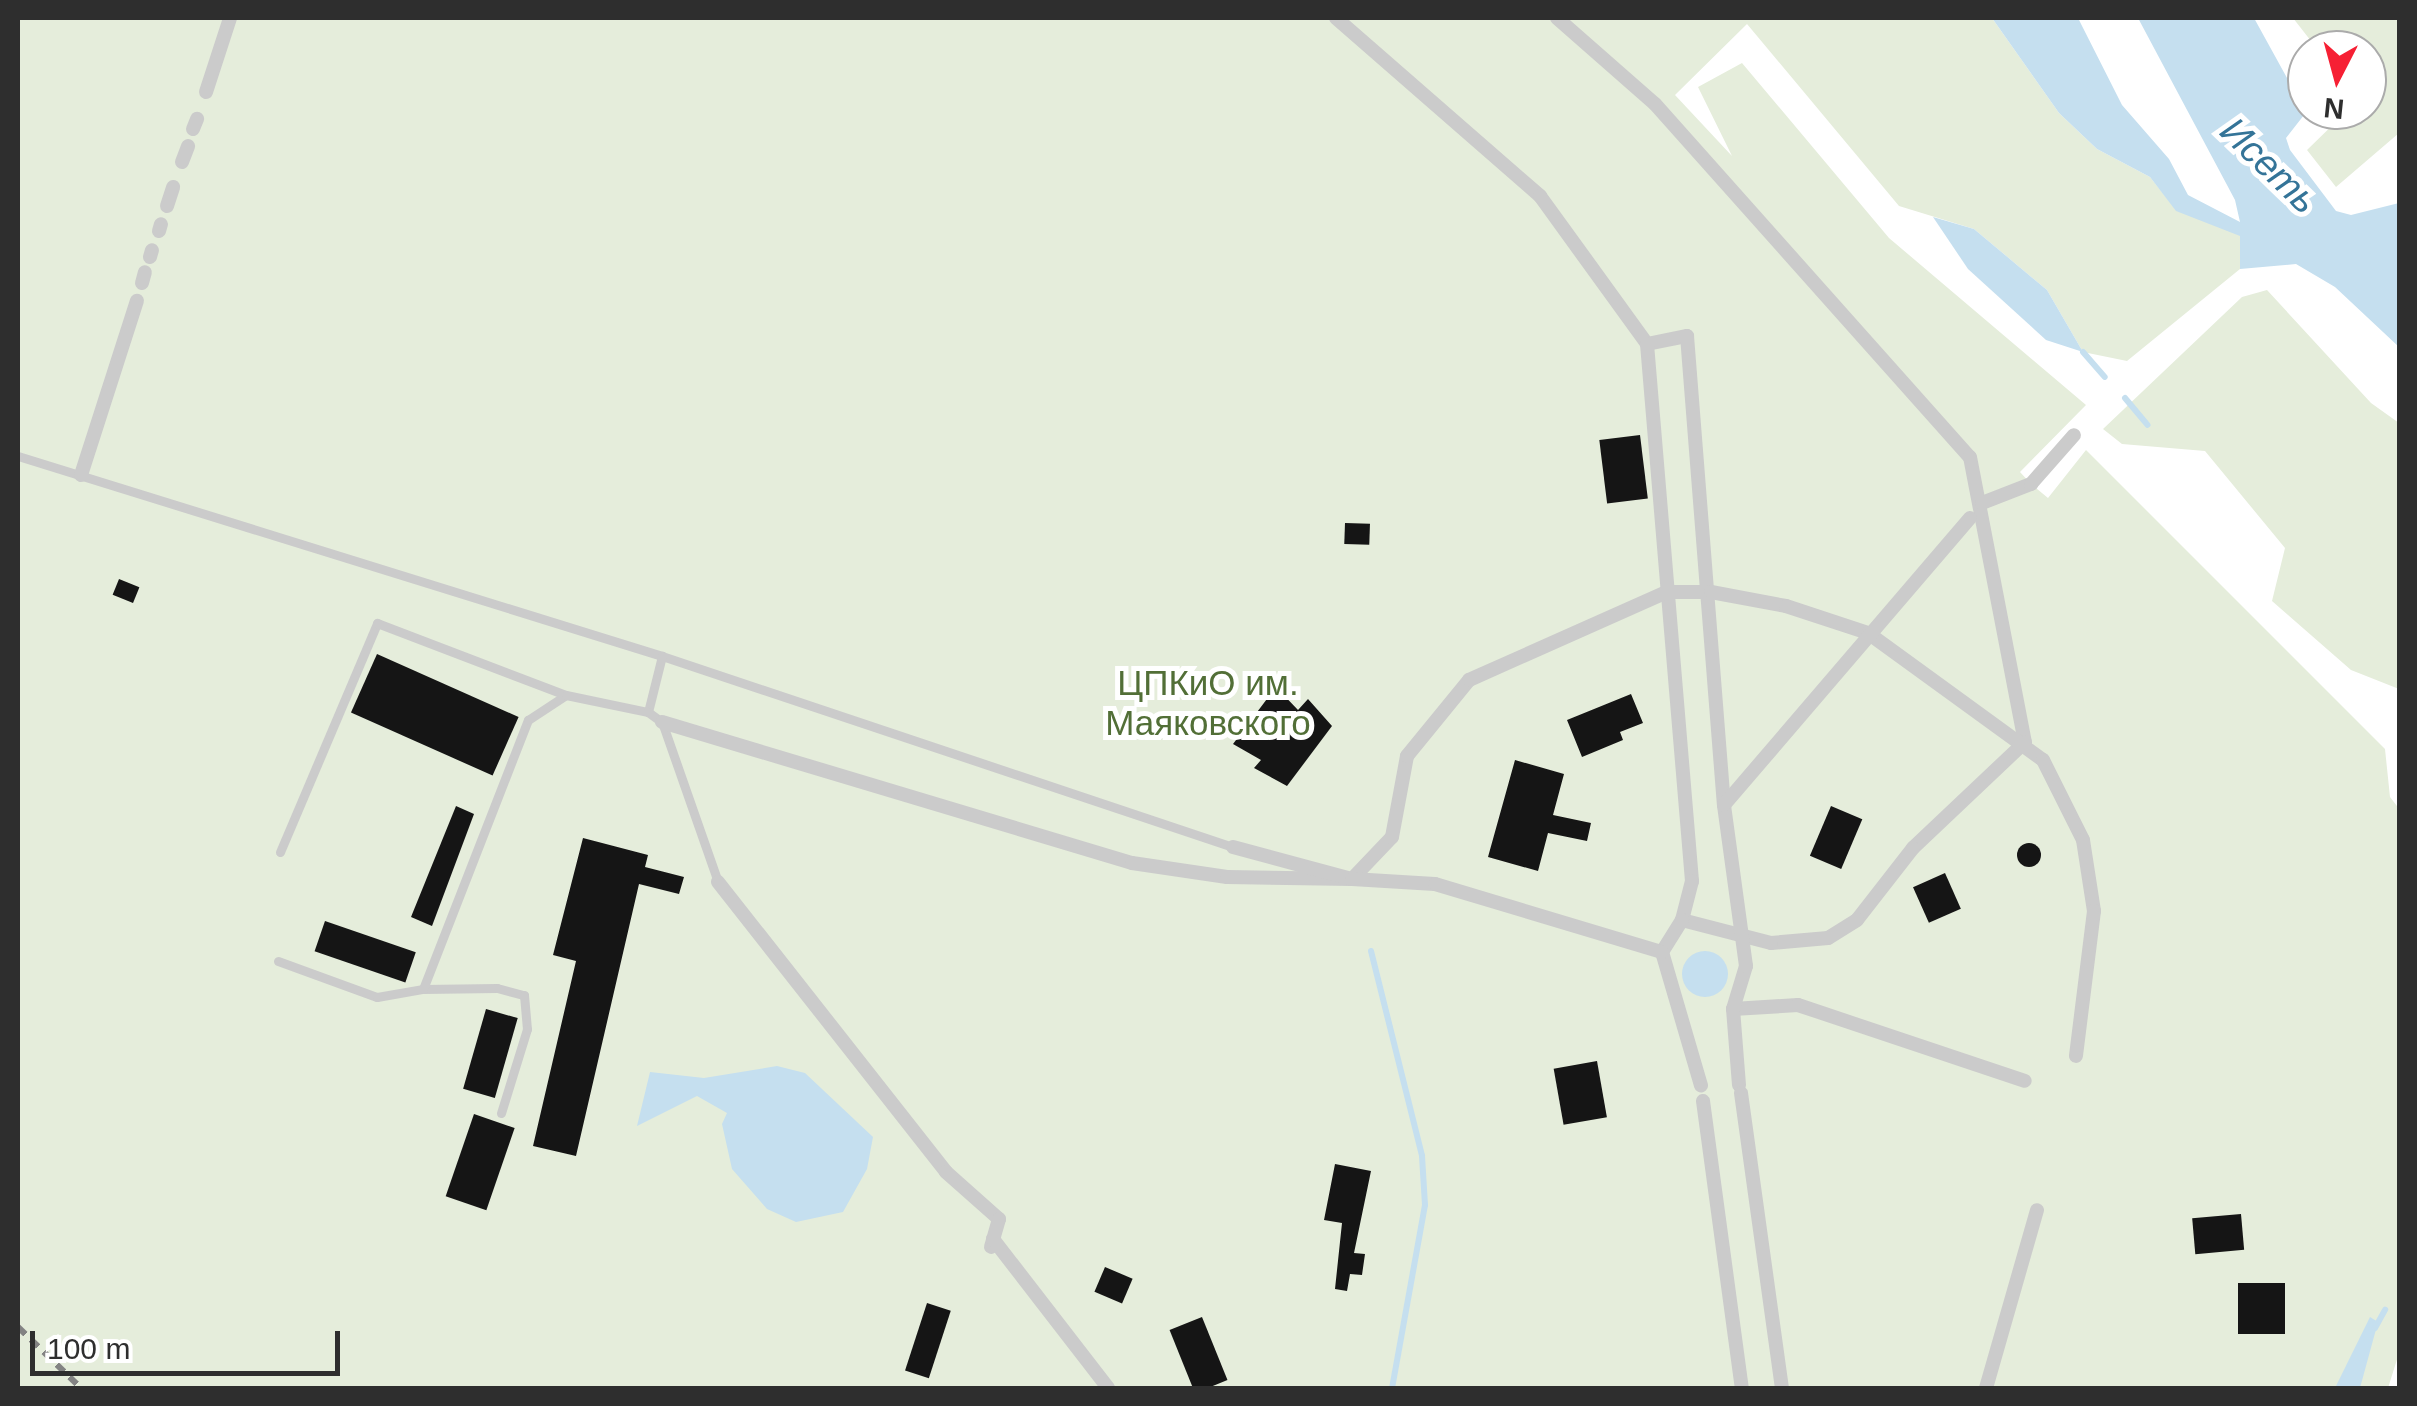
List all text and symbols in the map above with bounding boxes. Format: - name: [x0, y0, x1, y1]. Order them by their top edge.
- north arrow: [2287, 30, 2387, 130]
- text: N: [2322, 92, 2346, 125]
- water label: Исеть: [2211, 108, 2327, 224]
- park label: ЦПКиО им. Маяковского: [1105, 662, 1311, 744]
- scale bar: [35, 1311, 345, 1373]
- text: 100 m: [47, 1332, 130, 1365]

